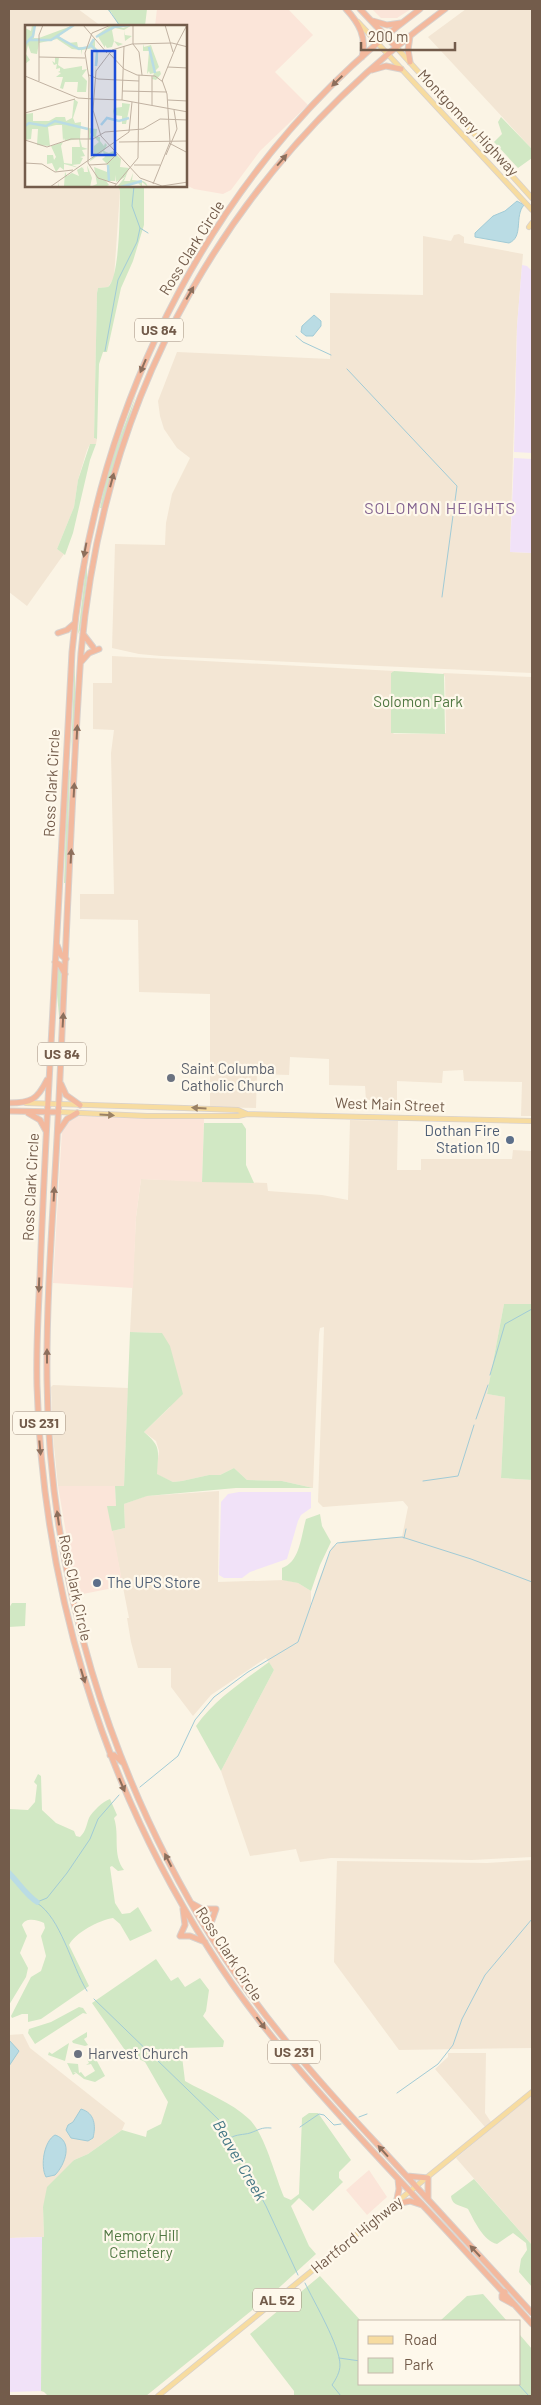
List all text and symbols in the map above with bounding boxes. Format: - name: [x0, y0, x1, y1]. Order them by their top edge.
- scale bar: [361, 20, 455, 52]
- inset map: [25, 25, 188, 188]
- text: 200 m: [368, 27, 408, 45]
- street label: Montgomery Highway: [415, 65, 523, 179]
- one-way arrow: [331, 75, 343, 87]
- one-way arrow: [276, 153, 287, 166]
- street label: Ross Clark Circle: [155, 197, 227, 298]
- one-way arrow: [185, 287, 194, 300]
- road number: US 84: [135, 318, 183, 342]
- one-way arrow: [138, 359, 146, 373]
- one-way arrow: [108, 473, 116, 488]
- district label: SOLOMON HEIGHTS: [364, 498, 516, 517]
- one-way arrow: [81, 542, 89, 558]
- park label: Solomon Park: [373, 692, 463, 710]
- one-way arrow: [73, 724, 81, 740]
- street label: Ross Clark Circle: [39, 728, 63, 837]
- one-way arrow: [70, 781, 78, 797]
- one-way arrow: [67, 847, 75, 863]
- one-way arrow: [60, 1012, 68, 1028]
- road number: US 84: [38, 1042, 86, 1066]
- place label: Saint Columba Catholic Church: [181, 1059, 284, 1094]
- marker: Saint Columba Catholic Church: [165, 1072, 177, 1084]
- street label: West Main Street: [335, 1093, 445, 1115]
- one-way arrow: [190, 1104, 206, 1112]
- one-way arrow: [100, 1111, 116, 1119]
- place label: Dothan Fire Station 10: [425, 1121, 500, 1156]
- street label: Ross Clark Circle: [18, 1132, 42, 1241]
- marker: Dothan Fire Station 10: [504, 1134, 516, 1146]
- one-way arrow: [51, 1185, 59, 1201]
- one-way arrow: [35, 1277, 43, 1293]
- one-way arrow: [43, 1348, 51, 1364]
- road number: US 231: [13, 1412, 65, 1435]
- one-way arrow: [37, 1440, 45, 1456]
- one-way arrow: [54, 1510, 62, 1526]
- street label: Ross Clark Circle: [56, 1533, 96, 1643]
- place label: The UPS Store: [107, 1573, 200, 1591]
- marker: The UPS Store: [91, 1577, 103, 1589]
- one-way arrow: [80, 1668, 87, 1683]
- one-way arrow: [119, 1778, 127, 1792]
- one-way arrow: [164, 1852, 172, 1867]
- street label: Ross Clark Circle: [193, 1903, 267, 2004]
- one-way arrow: [256, 2016, 266, 2030]
- road number: US 231: [268, 2040, 320, 2064]
- place label: Harvest Church: [88, 2044, 188, 2062]
- marker: Harvest Church: [72, 2048, 84, 2060]
- water label: Beaver Creek: [210, 2116, 271, 2204]
- one-way arrow: [377, 2146, 389, 2158]
- street label: Hartford Highway: [307, 2192, 406, 2277]
- park label: Memory Hill Cemetery: [103, 2226, 179, 2261]
- one-way arrow: [470, 2245, 481, 2257]
- road number: AL 52: [253, 2288, 301, 2312]
- legend: [358, 2320, 521, 2385]
- text: Road: [404, 2330, 437, 2348]
- text: Park: [404, 2355, 434, 2373]

